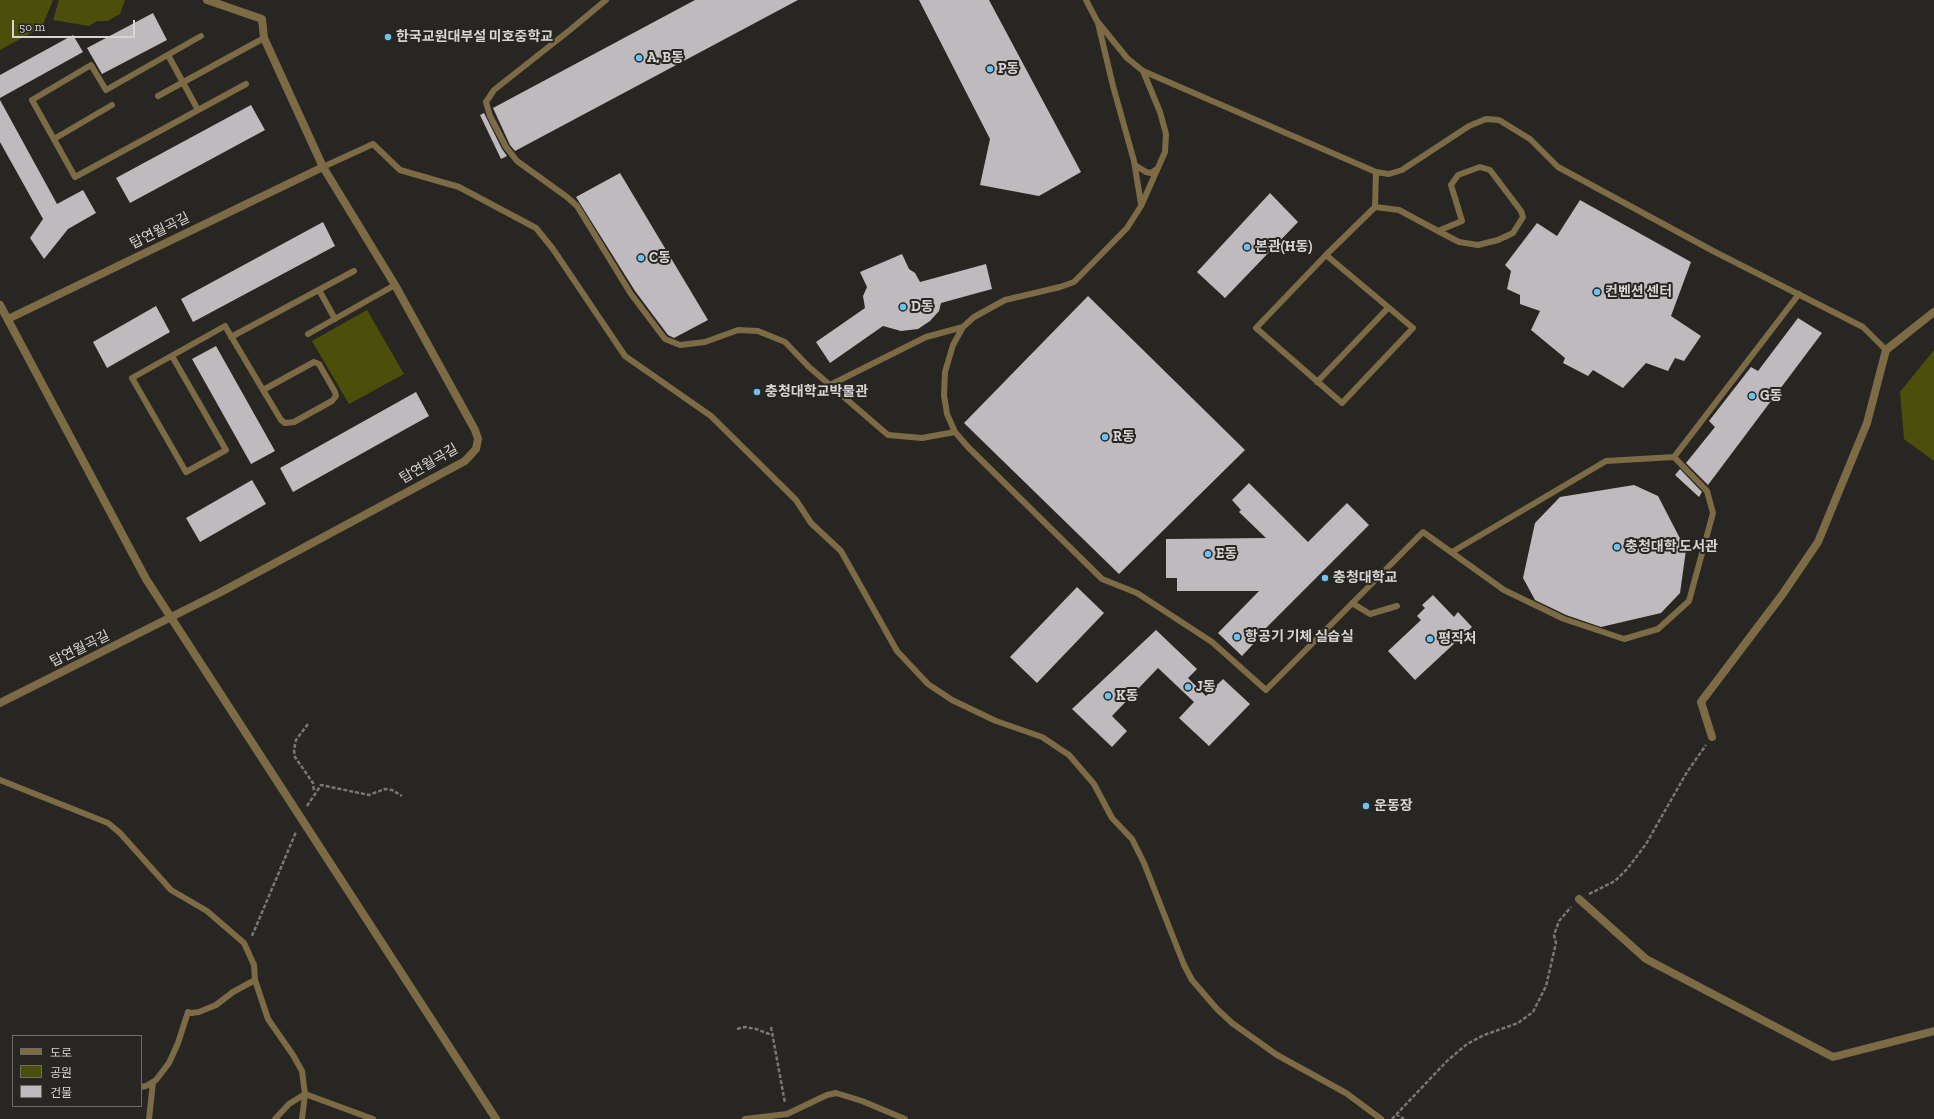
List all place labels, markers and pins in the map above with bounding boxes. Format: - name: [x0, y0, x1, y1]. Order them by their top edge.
- place label: 한국교원대부설 미호중학교: [396, 29, 553, 45]
- marker: 한국교원대부설 미호중학교: [383, 32, 393, 42]
- place label: A, B동: [647, 50, 684, 66]
- marker: A, B동: [634, 53, 644, 63]
- place label: P동: [998, 61, 1019, 77]
- marker: P동: [985, 64, 995, 74]
- place label: 본관(H동): [1255, 239, 1312, 255]
- marker: 본관(H동): [1242, 242, 1252, 252]
- place label: C동: [649, 250, 671, 266]
- marker: C동: [636, 253, 646, 263]
- place label: 컨벤션 센터: [1605, 284, 1672, 300]
- marker: 컨벤션 센터: [1592, 287, 1602, 297]
- place label: D동: [911, 299, 934, 315]
- marker: D동: [898, 302, 908, 312]
- place label: 충청대학교박물관: [765, 384, 868, 400]
- marker: 충청대학교박물관: [752, 387, 762, 397]
- place label: G동: [1760, 388, 1782, 404]
- marker: G동: [1747, 391, 1757, 401]
- place label: R동: [1113, 429, 1135, 445]
- marker: R동: [1100, 432, 1110, 442]
- place label: 충청대학 도서관: [1625, 539, 1718, 555]
- marker: 충청대학 도서관: [1612, 542, 1622, 552]
- place label: E동: [1216, 546, 1237, 562]
- marker: E동: [1203, 549, 1213, 559]
- place label: 충청대학교: [1333, 570, 1397, 586]
- marker: 충청대학교: [1320, 573, 1330, 583]
- place label: 항공기 기체 실습실: [1245, 629, 1353, 645]
- place label: 평직처: [1438, 631, 1477, 647]
- marker: 항공기 기체 실습실: [1232, 632, 1242, 642]
- marker: 평직처: [1425, 634, 1435, 644]
- place label: J동: [1196, 679, 1216, 695]
- marker: J동: [1183, 682, 1193, 692]
- place label: K동: [1116, 688, 1138, 704]
- marker: K동: [1103, 691, 1113, 701]
- place label: 운동장: [1374, 798, 1413, 814]
- marker: 운동장: [1361, 801, 1371, 811]

